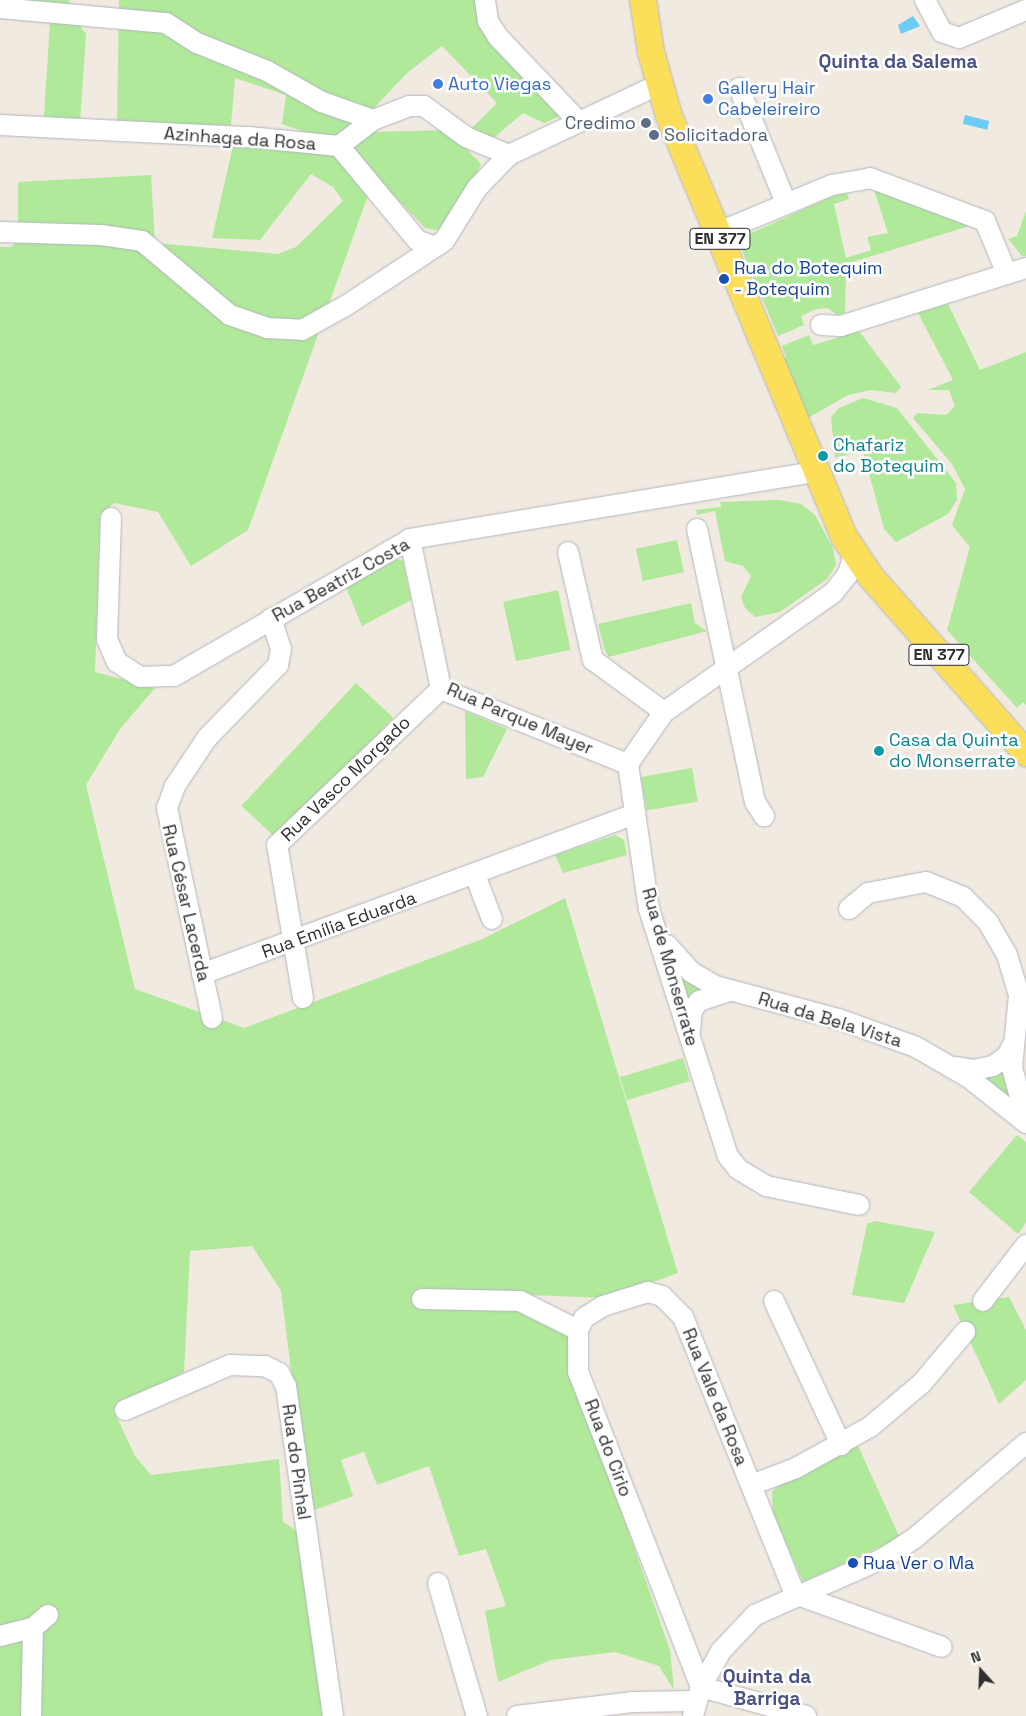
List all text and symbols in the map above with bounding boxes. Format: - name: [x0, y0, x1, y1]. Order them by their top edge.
- district label: Quinta da Salema: [818, 51, 978, 73]
- place label: Auto Viegas: [448, 73, 552, 95]
- marker: Auto Viegas: [432, 78, 444, 90]
- place label: Gallery Hair Cabeleireiro: [718, 78, 821, 120]
- marker: Gallery Hair Cabeleireiro: [702, 93, 714, 105]
- place label: Credimo: [565, 112, 636, 134]
- marker: Credimo: [640, 117, 652, 129]
- street label: Azinhaga da Rosa: [163, 123, 317, 155]
- place label: Solicitadora: [664, 124, 768, 146]
- marker: Solicitadora: [648, 129, 660, 141]
- road number: EN 377: [689, 225, 751, 252]
- place label: Rua do Botequim - Botequim: [734, 258, 882, 300]
- marker: Rua do Botequim - Botequim: [718, 273, 730, 285]
- place label: Chafariz do Botequim: [833, 435, 944, 478]
- marker: Chafariz do Botequim: [817, 450, 829, 462]
- street label: Rua Beatriz Costa: [269, 533, 413, 627]
- road number: EN 377: [908, 642, 970, 668]
- street label: Rua Parque Mayer: [444, 678, 596, 760]
- street label: Rua Vasco Morgado: [277, 712, 415, 846]
- place label: Casa da Quinta do Monserrate: [889, 730, 1019, 772]
- marker: Casa da Quinta do Monserrate: [873, 745, 885, 757]
- street label: Rua César Lacerda: [157, 822, 215, 984]
- street label: Rua de Monserrate: [637, 885, 703, 1049]
- street label: Rua Emília Eduarda: [259, 887, 419, 963]
- street label: Rua da Bela Vista: [755, 988, 905, 1052]
- street label: Rua Vale da Rosa: [678, 1325, 752, 1469]
- street label: Rua do Círio: [579, 1396, 637, 1500]
- street label: Rua do Pinhal: [277, 1403, 315, 1521]
- place label: Rua Ver o Ma: [863, 1552, 975, 1574]
- marker: Rua Ver o Ma: [847, 1557, 859, 1569]
- north arrow: [956, 1646, 1006, 1696]
- text: N: [968, 1647, 983, 1667]
- district label: Quinta da Barriga: [723, 1666, 811, 1710]

